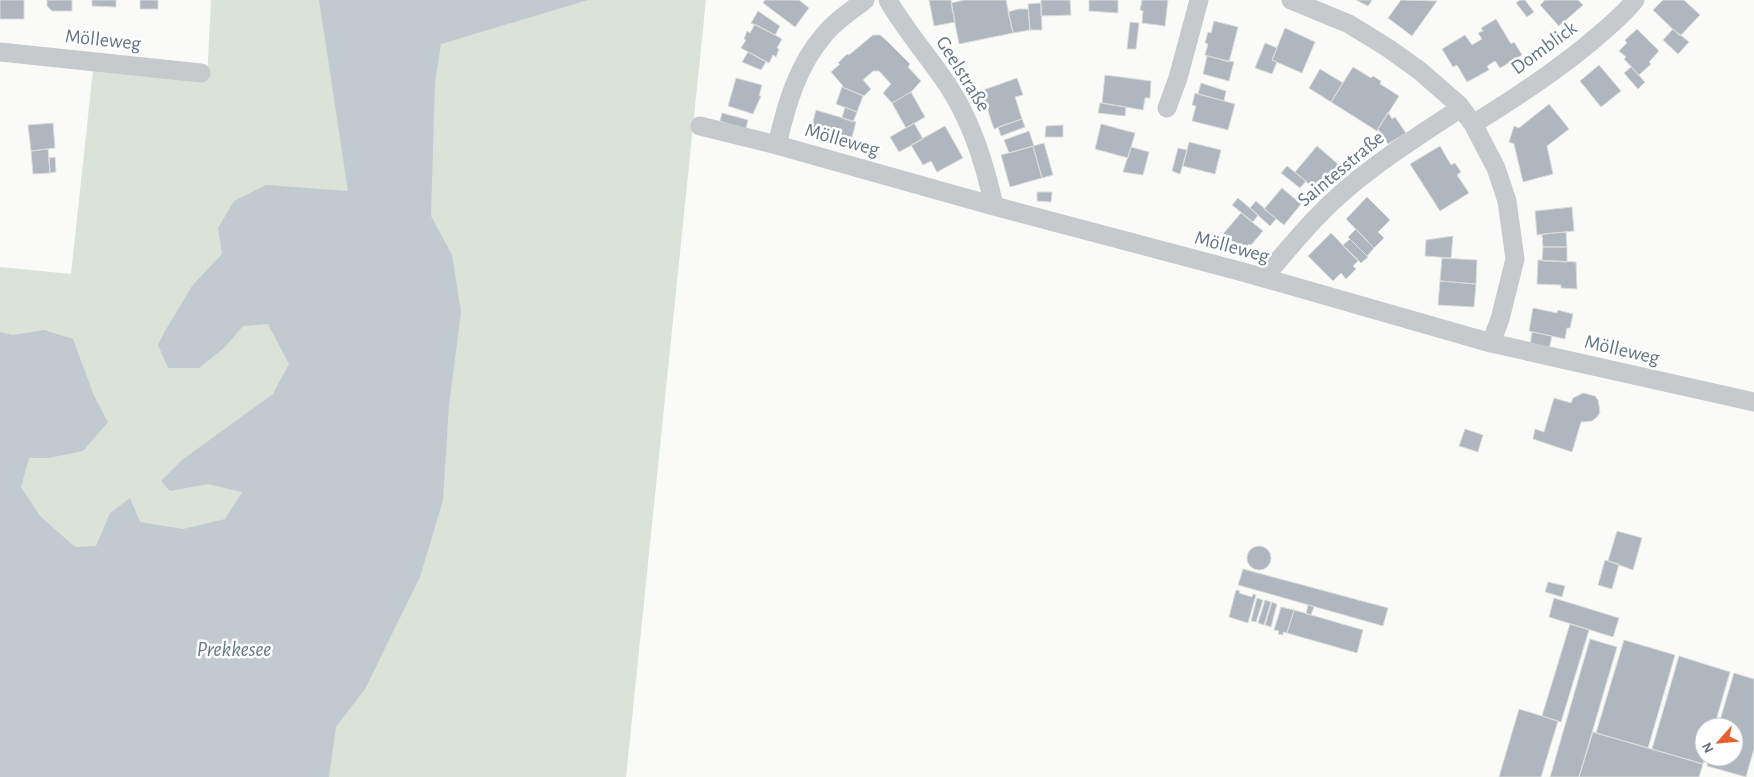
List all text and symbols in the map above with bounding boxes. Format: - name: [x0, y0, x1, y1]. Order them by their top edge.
- street label: Domblick: [1508, 18, 1580, 78]
- street label: Mölleweg: [64, 26, 142, 54]
- street label: Geelstraße: [932, 33, 994, 115]
- street label: Mölleweg: [803, 120, 882, 160]
- street label: Saintesstraße: [1294, 127, 1388, 211]
- street label: Mölleweg: [1193, 227, 1272, 267]
- street label: Mölleweg: [1583, 332, 1662, 368]
- water label: Prekkesee: [197, 639, 271, 660]
- north arrow: [1694, 717, 1744, 767]
- text: N: [1700, 740, 1717, 755]

